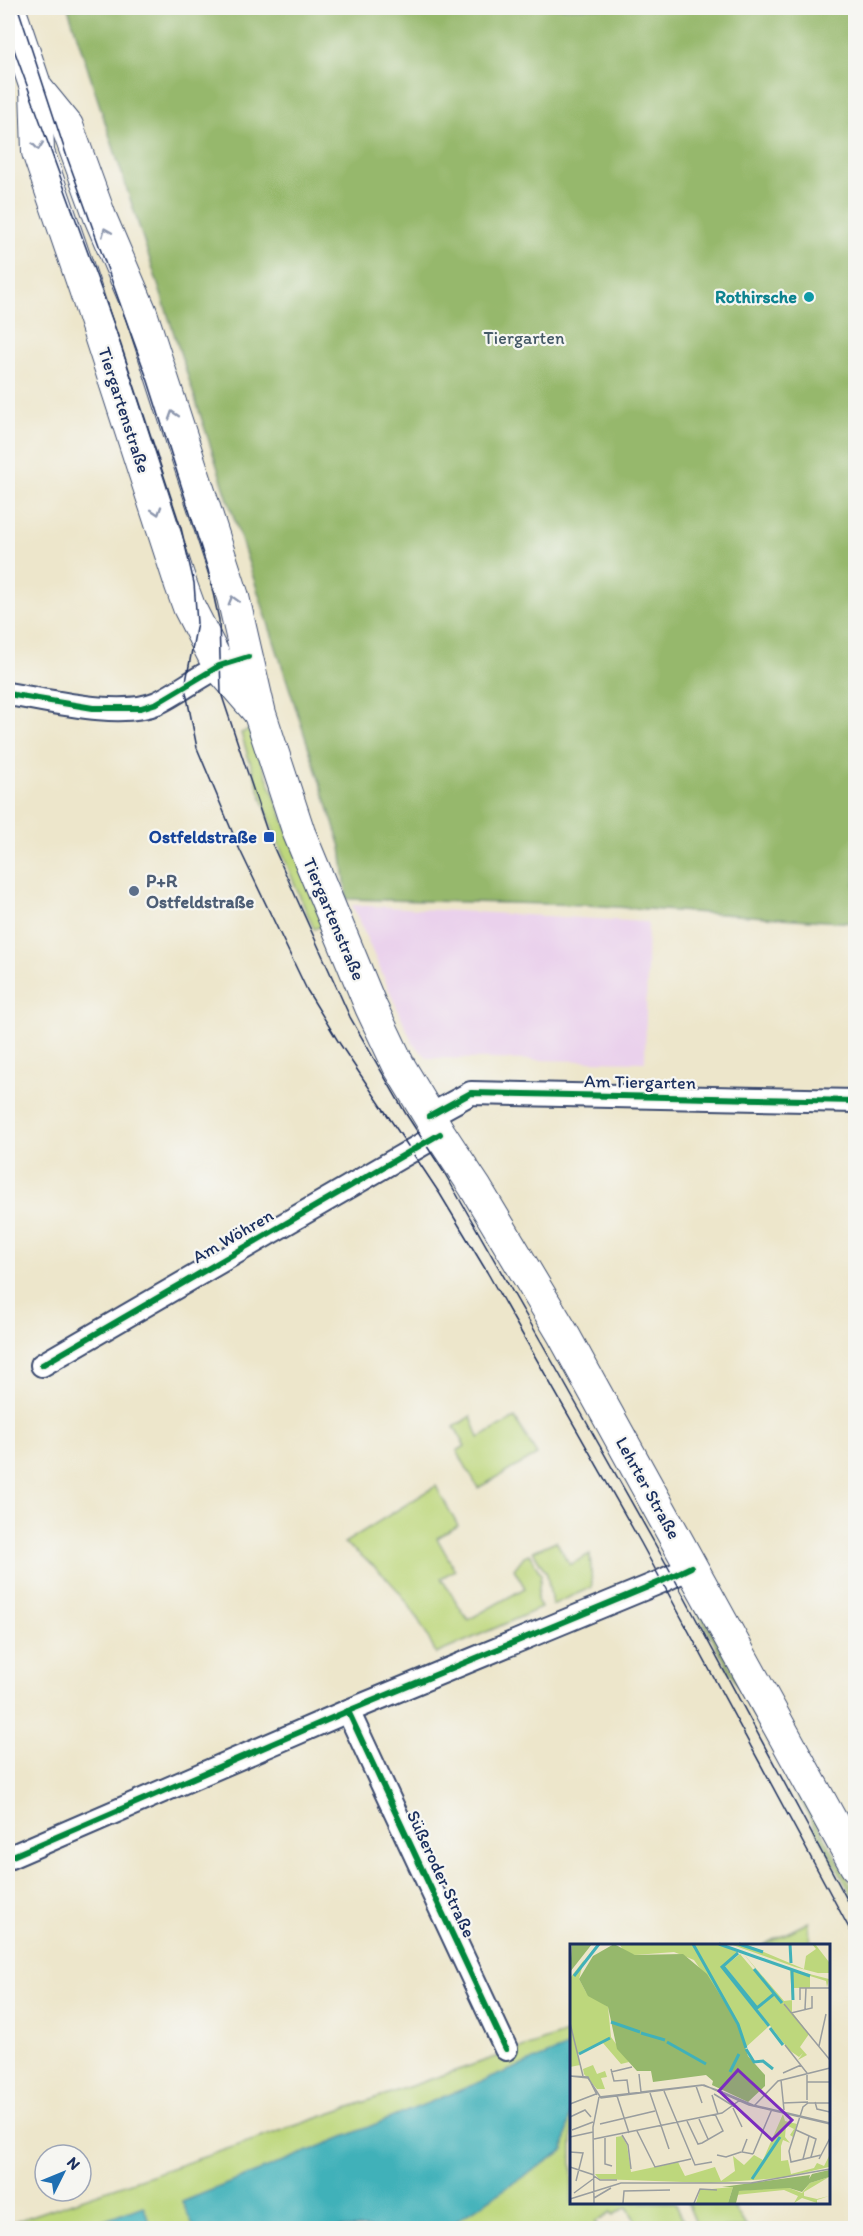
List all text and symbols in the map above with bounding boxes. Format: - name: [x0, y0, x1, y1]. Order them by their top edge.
- one-way arrow: [31, 142, 44, 151]
- one-way arrow: [101, 227, 113, 238]
- place label: Rothirsche: [715, 286, 797, 308]
- marker: Rothirsche: [802, 290, 816, 304]
- park label: Tiergarten: [484, 327, 565, 349]
- street label: Tiergartenstraße: [93, 344, 155, 476]
- one-way arrow: [168, 410, 181, 421]
- one-way arrow: [150, 505, 162, 516]
- one-way arrow: [228, 595, 240, 606]
- place label: Ostfeldstraße: [149, 826, 257, 848]
- marker: Ostfeldstraße: [262, 830, 276, 844]
- street label: Tiergartenstraße: [298, 854, 370, 984]
- place label: P+R Ostfeldstraße: [146, 870, 254, 913]
- marker: P+R Ostfeldstraße: [127, 884, 141, 898]
- street label: Am Tiergarten: [584, 1070, 696, 1094]
- street label: Am Wöhren: [189, 1204, 277, 1268]
- street label: Lehrter Straße: [611, 1433, 685, 1543]
- street label: Süßeroder Straße: [402, 1807, 480, 1941]
- inset map: [570, 1944, 830, 2203]
- north arrow: [33, 2143, 93, 2203]
- text: N: [63, 2153, 84, 2174]

